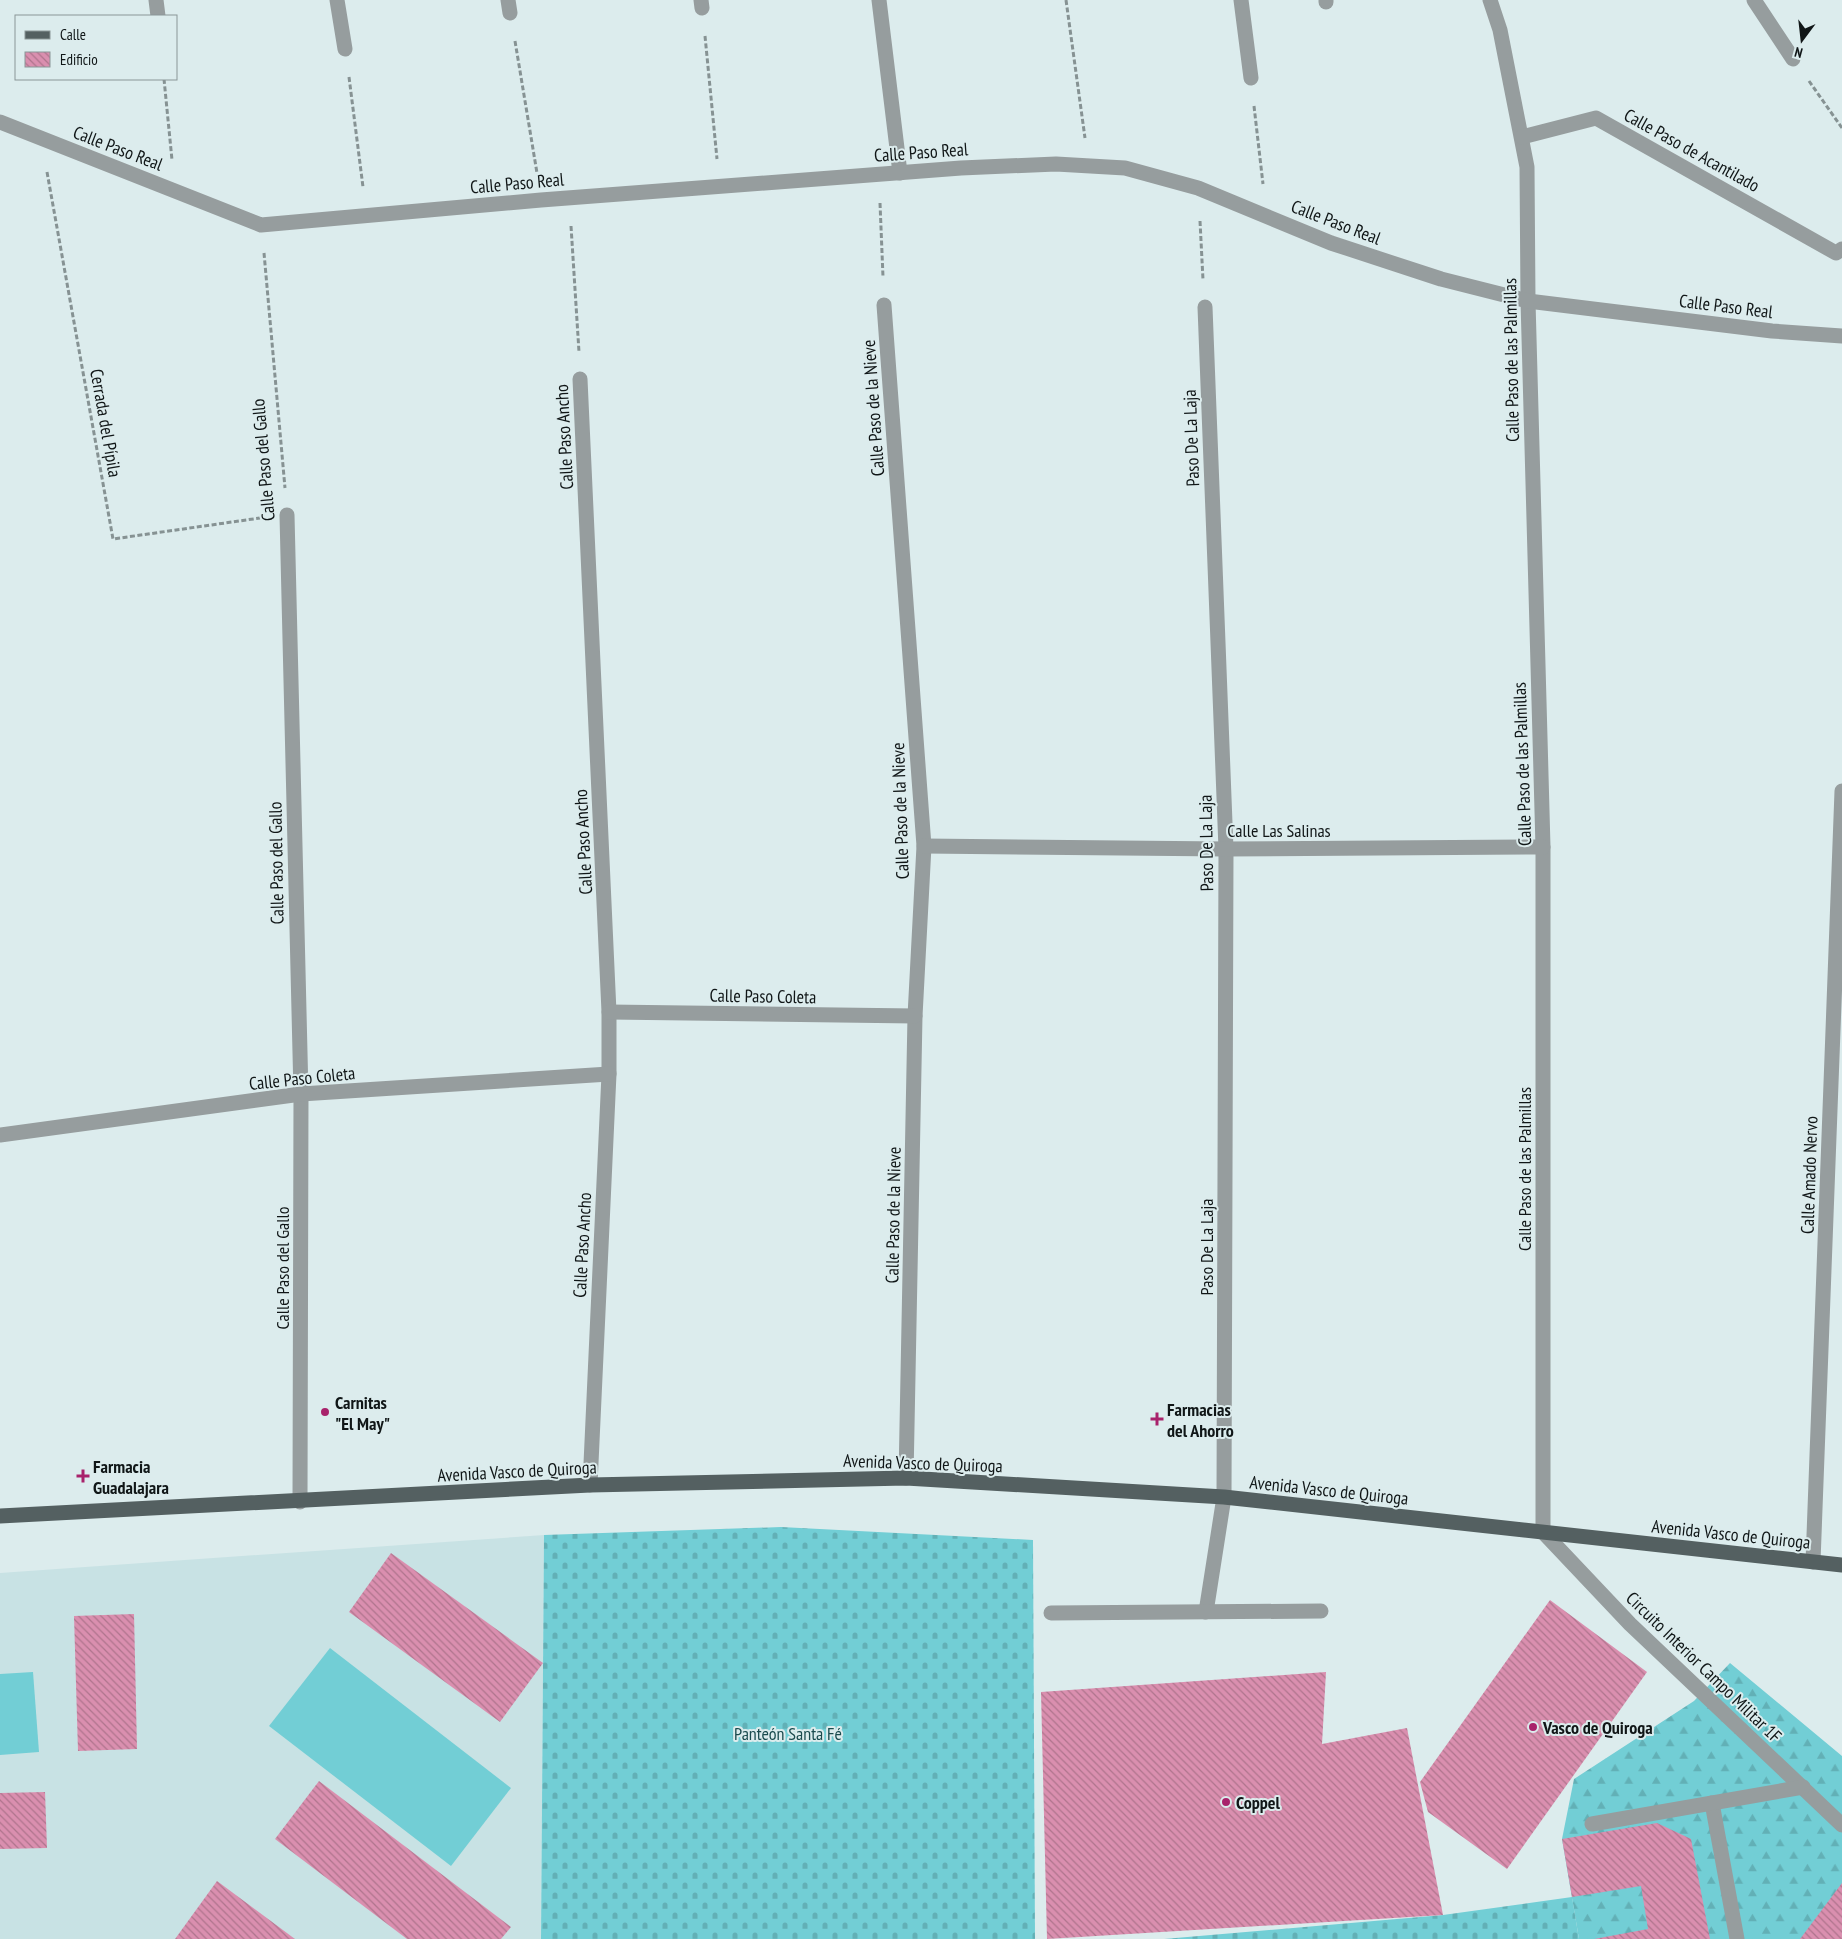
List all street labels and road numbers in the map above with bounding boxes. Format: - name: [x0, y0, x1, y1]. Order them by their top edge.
- street label: Calle Paso de Acantilado: [1620, 103, 1764, 197]
- street label: Calle Paso Real: [70, 120, 167, 176]
- street label: Calle Paso Real: [873, 137, 970, 167]
- street label: Calle Paso Real: [469, 167, 566, 199]
- street label: Calle Paso Real: [1288, 194, 1385, 250]
- street label: Calle Paso de las Palmillas: [1498, 278, 1524, 442]
- street label: Calle Paso Real: [1678, 289, 1775, 323]
- street label: Calle Paso de la Nieve: [857, 339, 889, 477]
- street label: Cerrada del Pípila: [85, 367, 127, 479]
- street label: Calle Paso Ancho: [550, 384, 578, 490]
- street label: Paso De La Laja: [1178, 389, 1204, 487]
- street label: Calle Paso del Gallo: [246, 398, 280, 522]
- street label: Calle Paso de las Palmillas: [1508, 682, 1536, 846]
- street label: Calle Paso de la Nieve: [886, 742, 914, 880]
- street label: Calle Paso Ancho: [569, 789, 597, 895]
- street label: Paso De La Laja: [1194, 794, 1218, 892]
- street label: Calle Paso del Gallo: [263, 801, 289, 925]
- street label: Calle Las Salinas: [1227, 819, 1331, 842]
- street label: Calle Paso Coleta: [709, 984, 817, 1008]
- street label: Calle Paso Coleta: [248, 1061, 356, 1095]
- street label: Calle Paso de las Palmillas: [1513, 1087, 1536, 1251]
- street label: Calle Amado Nervo: [1795, 1115, 1823, 1234]
- street label: Calle Paso de la Nieve: [880, 1146, 906, 1284]
- street label: Calle Paso Ancho: [568, 1192, 596, 1298]
- street label: Paso De La Laja: [1195, 1199, 1218, 1295]
- street label: Calle Paso del Gallo: [271, 1206, 294, 1329]
- street label: Avenida Vasco de Quiroga: [843, 1449, 1003, 1477]
- street label: Avenida Vasco de Quiroga: [437, 1455, 597, 1487]
- street label: Avenida Vasco de Quiroga: [1249, 1470, 1409, 1510]
- street label: Avenida Vasco de Quiroga: [1651, 1514, 1811, 1554]
- street label: Circuito Interior Campo Militar 1F: [1621, 1587, 1787, 1747]

